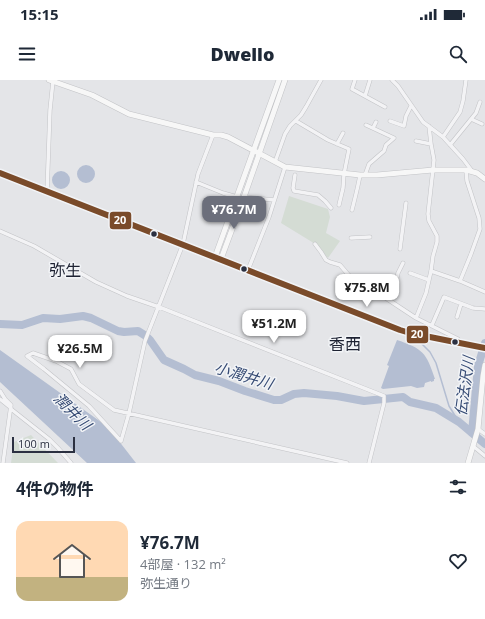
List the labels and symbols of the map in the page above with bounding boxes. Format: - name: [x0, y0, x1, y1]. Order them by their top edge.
- pin: ¥76.7M: [201, 196, 267, 230]
- line badge: 20: [109, 211, 132, 230]
- text: 20: [114, 212, 126, 227]
- unlabelled marker: [149, 229, 159, 239]
- district label: 弥生: [49, 259, 81, 281]
- unlabelled marker: [239, 264, 249, 274]
- pin: ¥75.8M: [334, 274, 400, 308]
- pin: ¥51.2M: [241, 310, 307, 344]
- line badge: 20: [406, 325, 429, 344]
- text: 20: [411, 326, 423, 341]
- district label: 香西: [329, 333, 361, 355]
- pin: ¥26.5M: [47, 335, 113, 369]
- unlabelled marker: [450, 337, 460, 347]
- water label: 伝法沢川: [450, 353, 478, 417]
- water label: 小潤井川: [212, 357, 278, 394]
- water label: 潤井川: [50, 388, 97, 435]
- scale bar: [12, 435, 75, 454]

